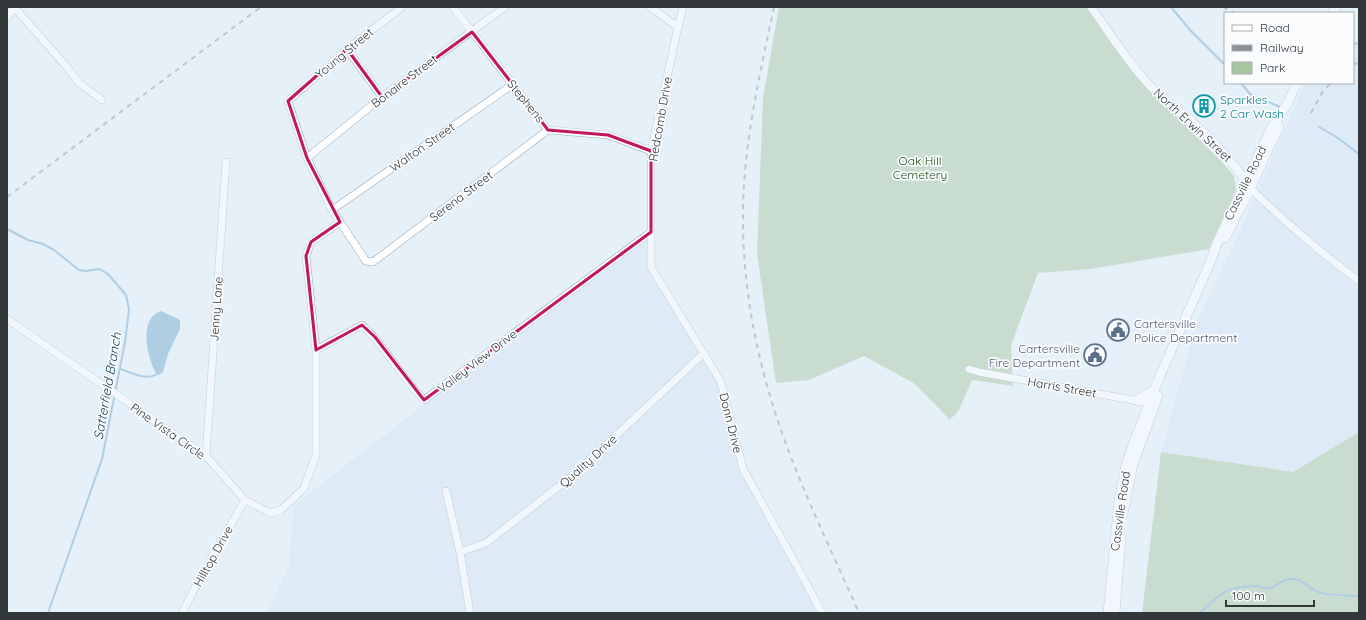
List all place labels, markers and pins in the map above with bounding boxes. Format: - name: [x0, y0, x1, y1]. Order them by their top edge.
- place label: Sparkles 2 Car Wash: [1220, 92, 1284, 121]
- building icon: Sparkles 2 Car Wash: [1191, 93, 1217, 119]
- place label: Cartersville Police Department: [1134, 316, 1237, 345]
- public building icon: Cartersville Police Department: [1105, 317, 1131, 343]
- place label: Cartersville Fire Department: [989, 341, 1080, 370]
- public building icon: Cartersville Fire Department: [1082, 342, 1108, 368]

